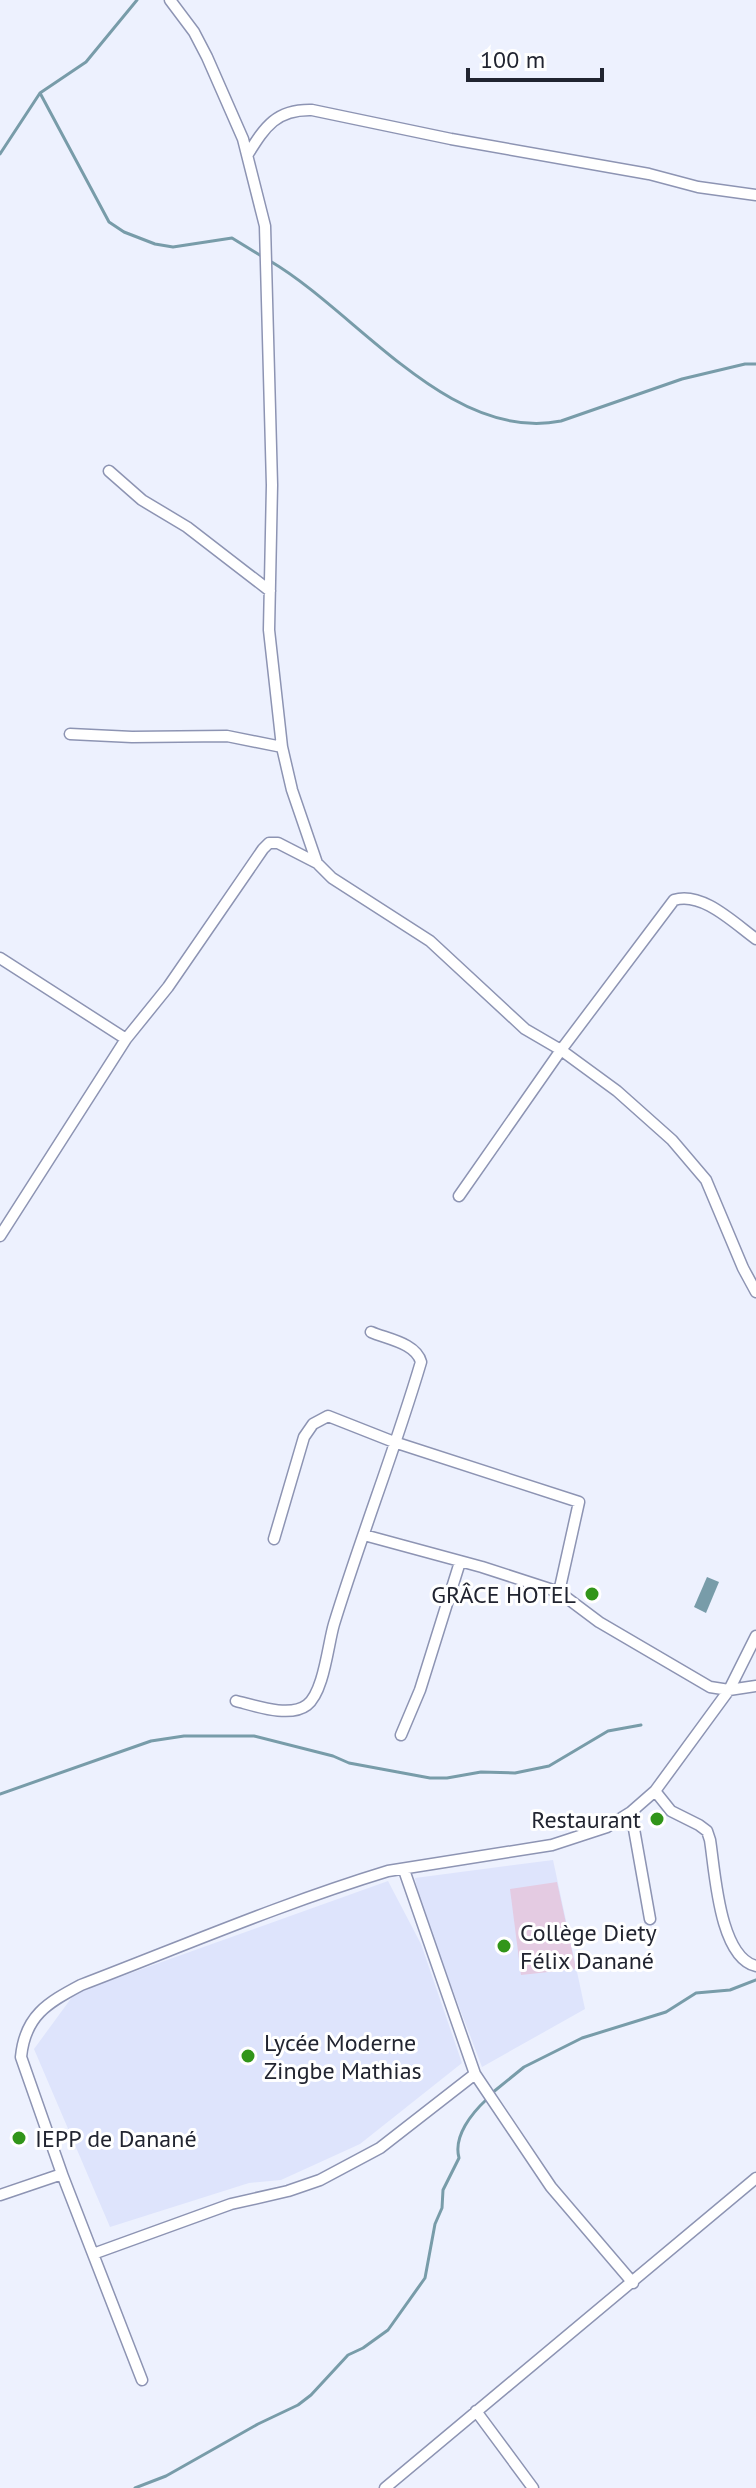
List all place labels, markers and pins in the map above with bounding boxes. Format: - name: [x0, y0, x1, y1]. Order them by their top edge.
- place label: GRÂCE HOTEL: [431, 1579, 576, 1610]
- marker: GRÂCE HOTEL: [583, 1585, 601, 1603]
- place label: Restaurant: [531, 1804, 641, 1835]
- marker: Restaurant: [648, 1810, 666, 1828]
- place label: Collège Diety Félix Danané: [520, 1917, 657, 1976]
- marker: Collège Diety Félix Danané: [495, 1937, 513, 1955]
- place label: Lycée Moderne Zingbe Mathias: [264, 2027, 422, 2086]
- marker: Lycée Moderne Zingbe Mathias: [239, 2047, 257, 2065]
- place label: IEPP de Danané: [35, 2123, 197, 2154]
- marker: IEPP de Danané: [10, 2129, 28, 2147]

